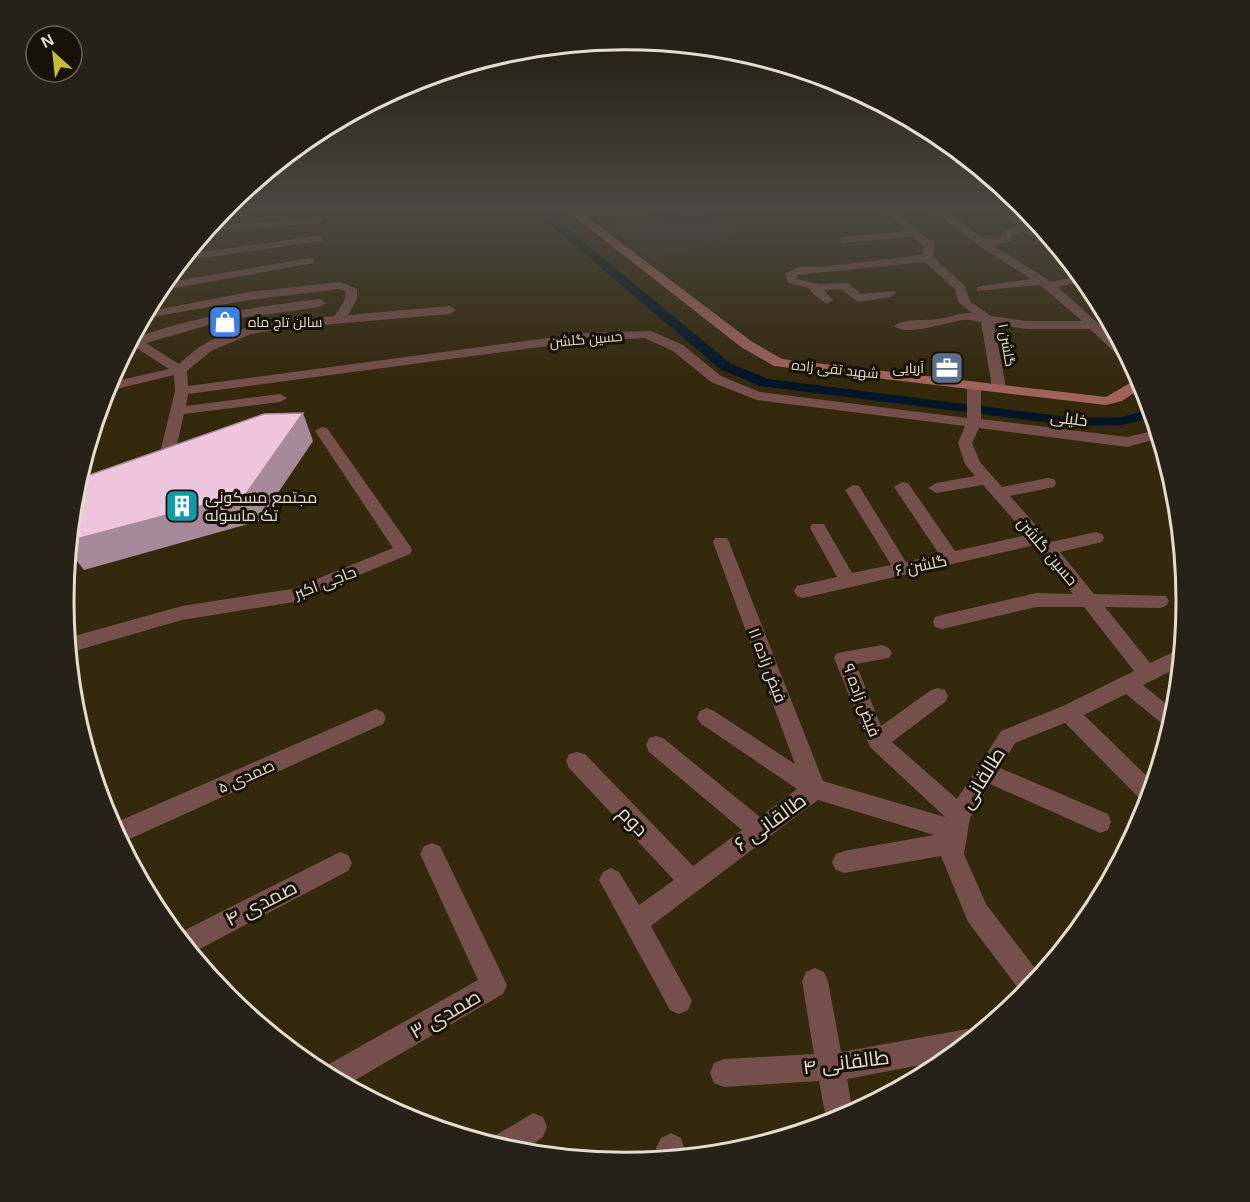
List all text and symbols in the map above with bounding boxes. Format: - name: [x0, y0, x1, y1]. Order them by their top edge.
- north arrow: [24, 24, 84, 84]
- text: N: [38, 31, 56, 51]
- shop icon: سالن تاج ماه: [207, 304, 243, 340]
- place label: سالن تاج ماه: [248, 314, 322, 331]
- street label: گلشن ۱: [995, 322, 1019, 368]
- street label: حسین گلشن: [549, 328, 623, 350]
- office icon: آریایی: [929, 350, 965, 386]
- street label: شهید تقی زاده: [791, 356, 879, 382]
- place label: آریایی: [893, 360, 924, 376]
- street label: خلیلی: [1049, 408, 1089, 431]
- building icon: مجتمع مسکونی تک ماسوله: [164, 488, 200, 524]
- place label: مجتمع مسکونی تک ماسوله: [205, 489, 317, 525]
- street label: حسین گلشن: [1013, 514, 1081, 590]
- street label: گلشن ۶: [894, 552, 949, 581]
- street label: حاجی اکبر: [291, 563, 359, 604]
- street label: فیض زاده ۱۱: [744, 626, 790, 706]
- street label: فیض زاده ۹: [838, 661, 883, 740]
- street label: طالقانی: [955, 743, 1011, 814]
- street label: صمدی ۵: [215, 756, 278, 798]
- street label: طالقانی ۶: [730, 789, 811, 857]
- street label: دوم: [611, 801, 652, 843]
- street label: صمدی ۴: [222, 876, 301, 932]
- street label: صمدی ۳: [406, 985, 485, 1045]
- street label: طالقانی ۴: [802, 1046, 891, 1080]

